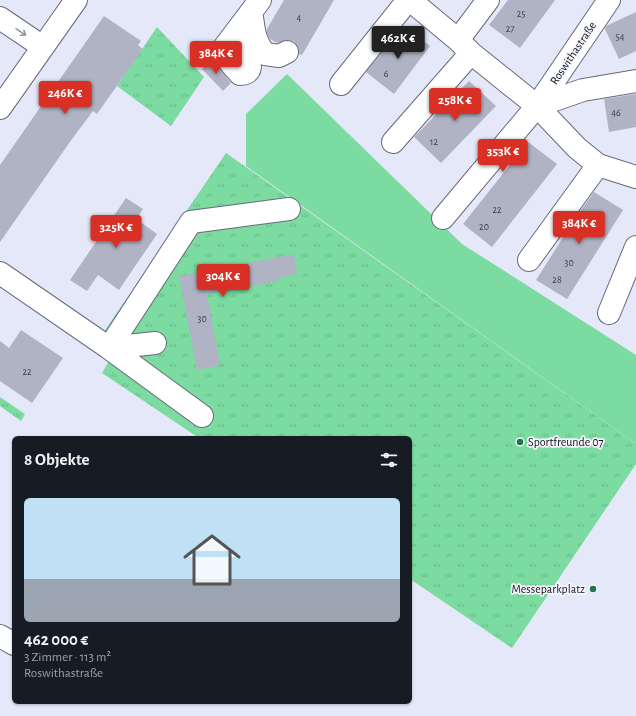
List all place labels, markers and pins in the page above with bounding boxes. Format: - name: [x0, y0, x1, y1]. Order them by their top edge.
- pin: 462K €: [365, 26, 431, 60]
- pin: 384K €: [183, 41, 249, 75]
- pin: 246K €: [32, 81, 98, 115]
- pin: 258K €: [422, 88, 488, 122]
- pin: 353K €: [470, 139, 536, 173]
- pin: 384K €: [546, 211, 612, 245]
- pin: 325K €: [83, 215, 149, 249]
- pin: 304K €: [190, 264, 256, 298]
- place label: Sportfreunde 07: [528, 436, 604, 448]
- marker: Sportfreunde 07: [515, 437, 525, 447]
- place label: Messeparkplatz: [512, 583, 585, 595]
- marker: Messeparkplatz: [588, 584, 598, 594]

